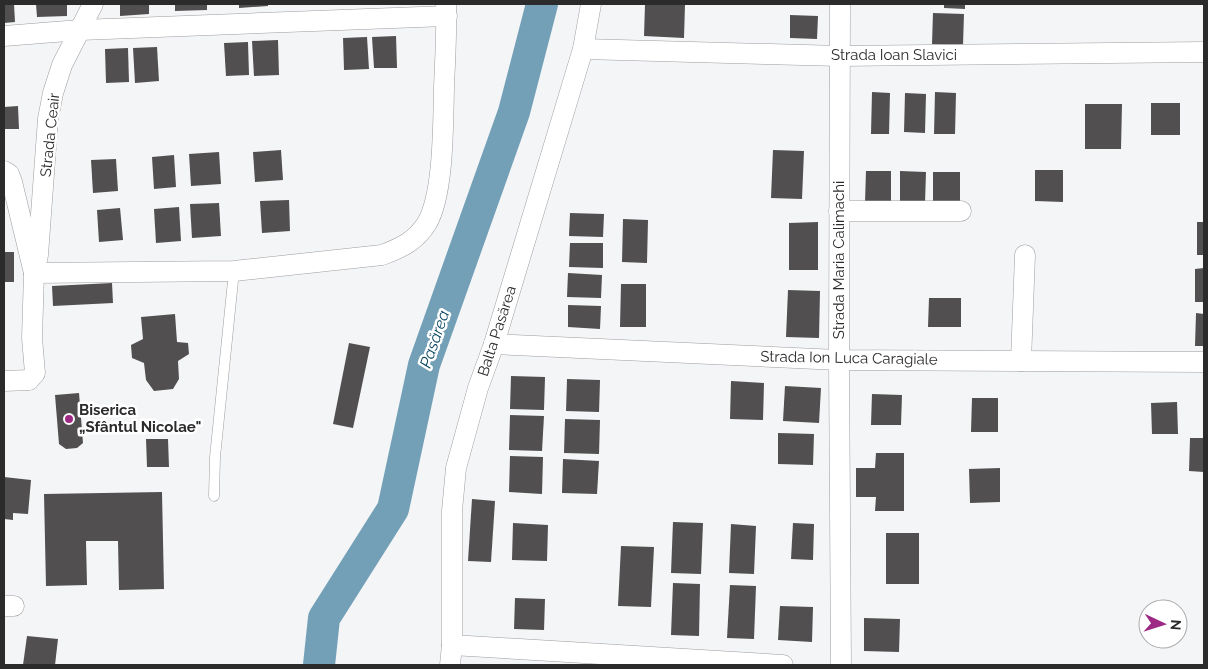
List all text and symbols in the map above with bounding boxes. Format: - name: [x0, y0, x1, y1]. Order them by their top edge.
- street label: Strada Ioan Slavici: [831, 46, 957, 64]
- street label: Strada Ceair: [37, 91, 63, 178]
- street label: Strada Maria Calimachi: [830, 181, 848, 339]
- street label: Balta Pasărea: [474, 283, 520, 379]
- water label: Pasărea: [416, 308, 453, 370]
- street label: Strada Ion Luca Caragiale: [760, 347, 938, 369]
- place label: Biserica „Sfântul Nicolae": [79, 401, 201, 436]
- marker: Biserica „Sfântul Nicolae": [63, 413, 75, 425]
- north arrow: [1138, 599, 1188, 649]
- text: N: [1168, 619, 1184, 631]

